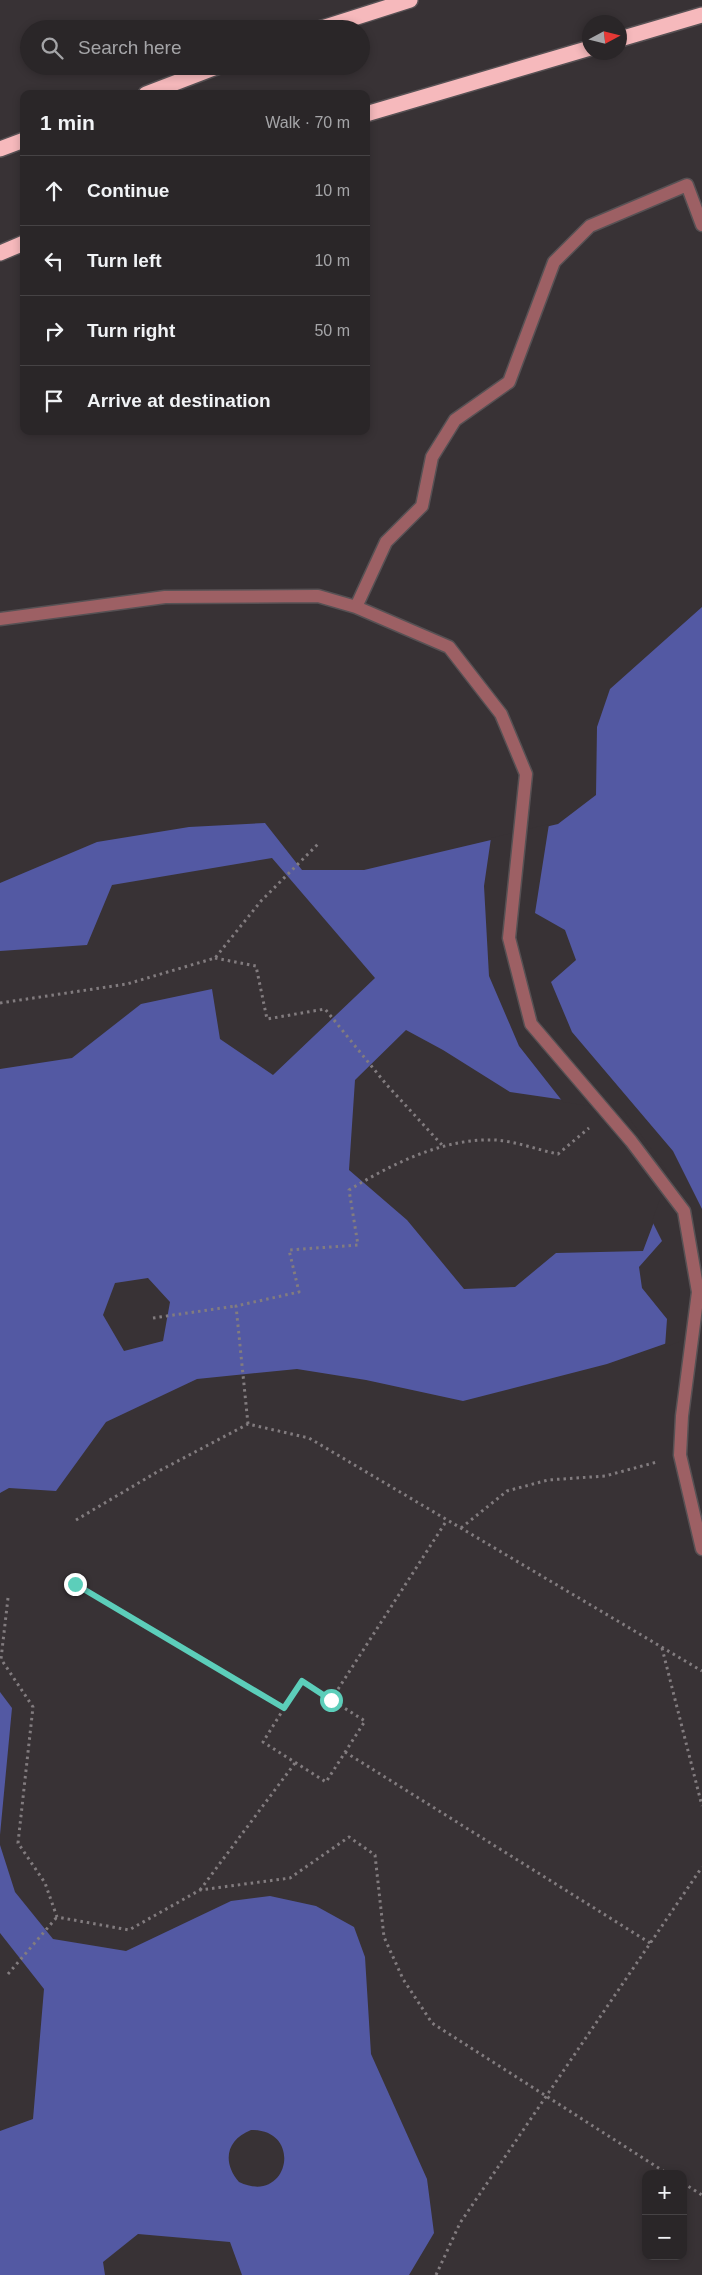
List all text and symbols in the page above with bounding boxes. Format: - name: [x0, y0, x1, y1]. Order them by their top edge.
- north arrow: [582, 15, 627, 60]
- search box: [20, 20, 370, 75]
- icon: search: [38, 34, 66, 62]
- text: Search here: [78, 37, 182, 58]
- text: 1 min: [40, 111, 95, 134]
- text: Walk · 70 m: [265, 114, 350, 131]
- icon: ahead: [40, 177, 68, 205]
- text: Continue: [87, 180, 169, 201]
- text: 10 m: [314, 182, 350, 199]
- icon: left: [40, 247, 68, 275]
- text: Turn left: [87, 250, 162, 271]
- text: 10 m: [314, 252, 350, 269]
- icon: right: [40, 317, 68, 345]
- text: Turn right: [87, 320, 175, 341]
- text: 50 m: [314, 322, 350, 339]
- icon: arrive: [40, 387, 68, 415]
- text: Arrive at destination: [87, 390, 271, 411]
- route end: [64, 1573, 87, 1596]
- route start: [320, 1689, 343, 1712]
- map controls: [642, 2170, 687, 2260]
- button: +: [642, 2170, 687, 2215]
- button: −: [642, 2215, 687, 2260]

